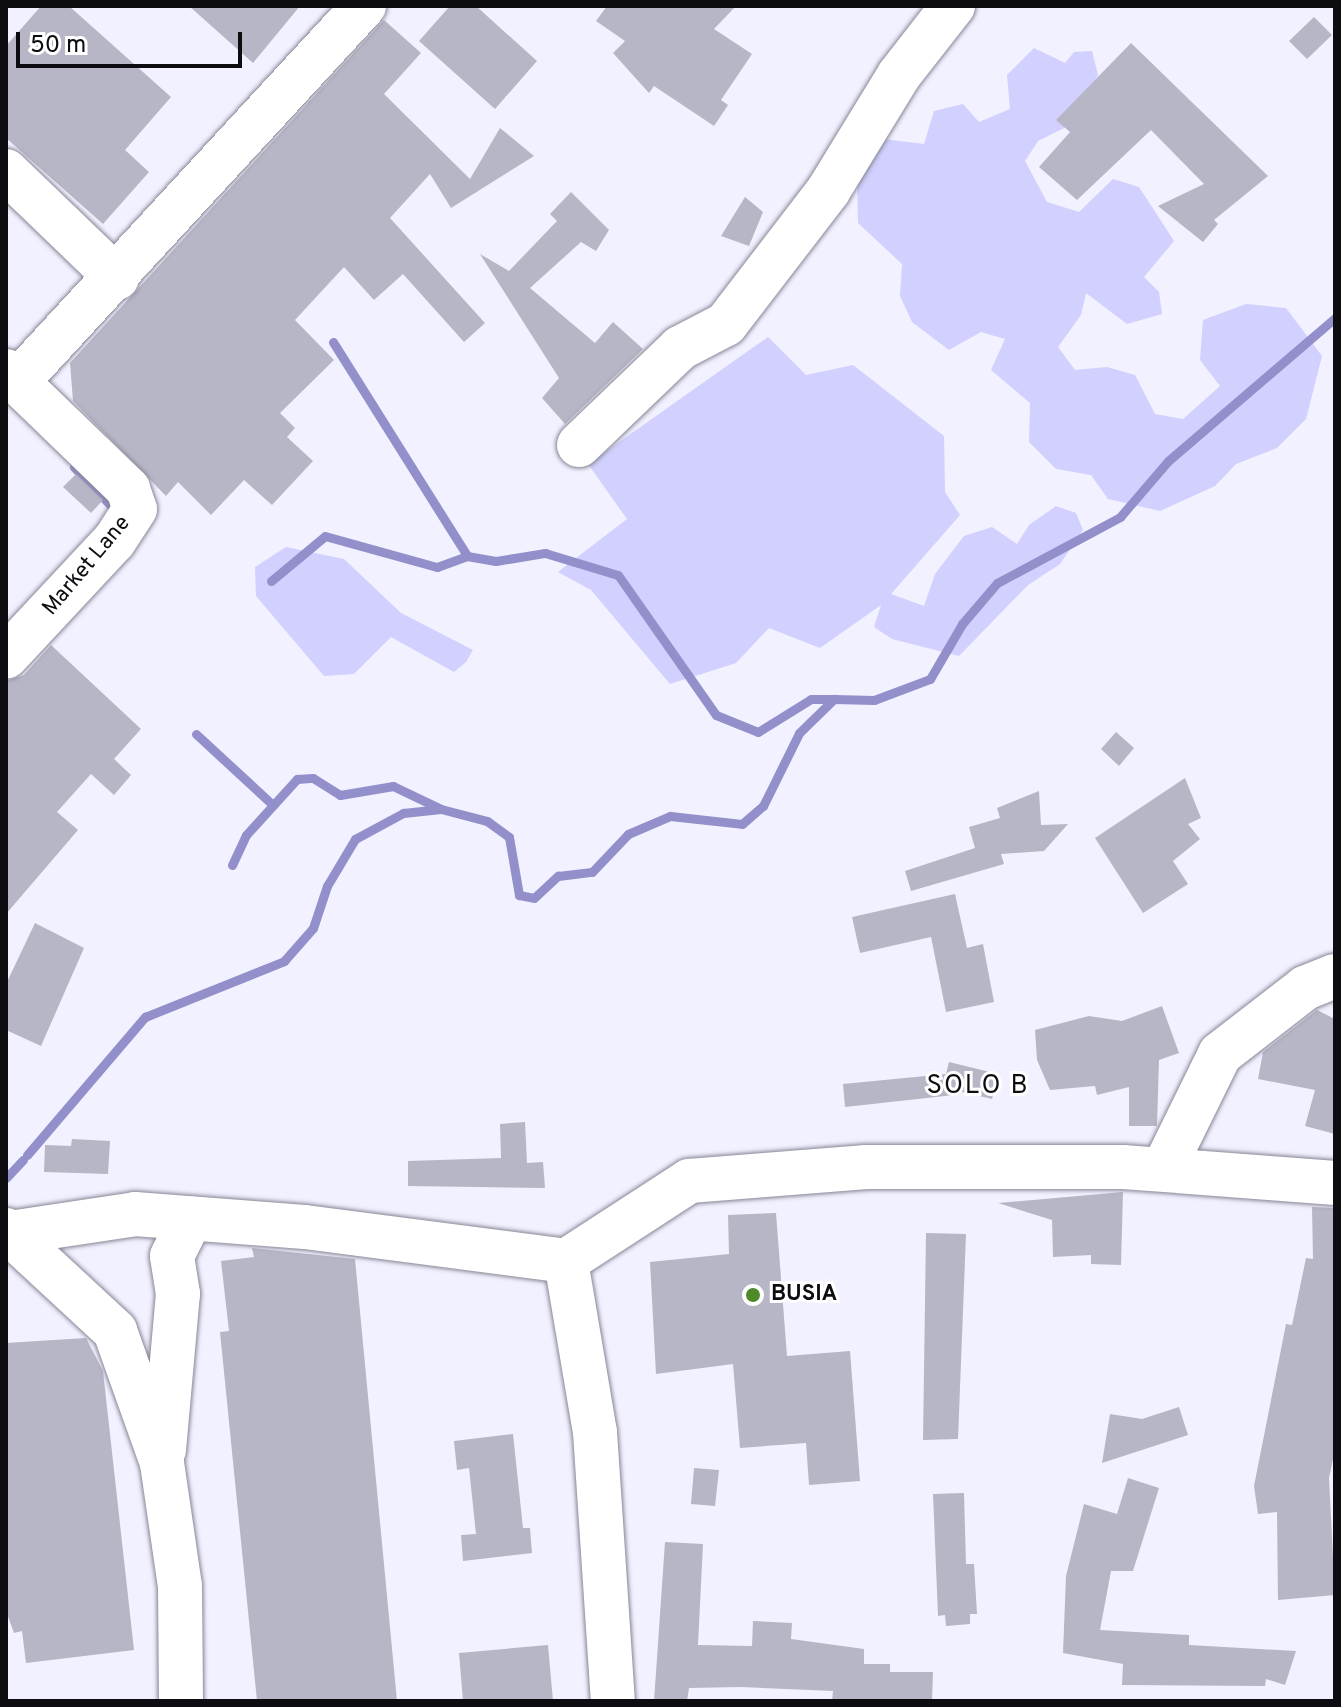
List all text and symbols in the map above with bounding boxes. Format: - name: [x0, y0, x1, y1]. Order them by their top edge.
- scale bar: [20, 16, 246, 66]
- text: 50 m: [30, 31, 86, 61]
- street label: Market Lane: [38, 511, 136, 621]
- district label: SOLO B: [926, 1071, 1030, 1103]
- place label: BUSIA: [771, 1282, 837, 1308]
- marker: BUSIA: [742, 1284, 764, 1306]

